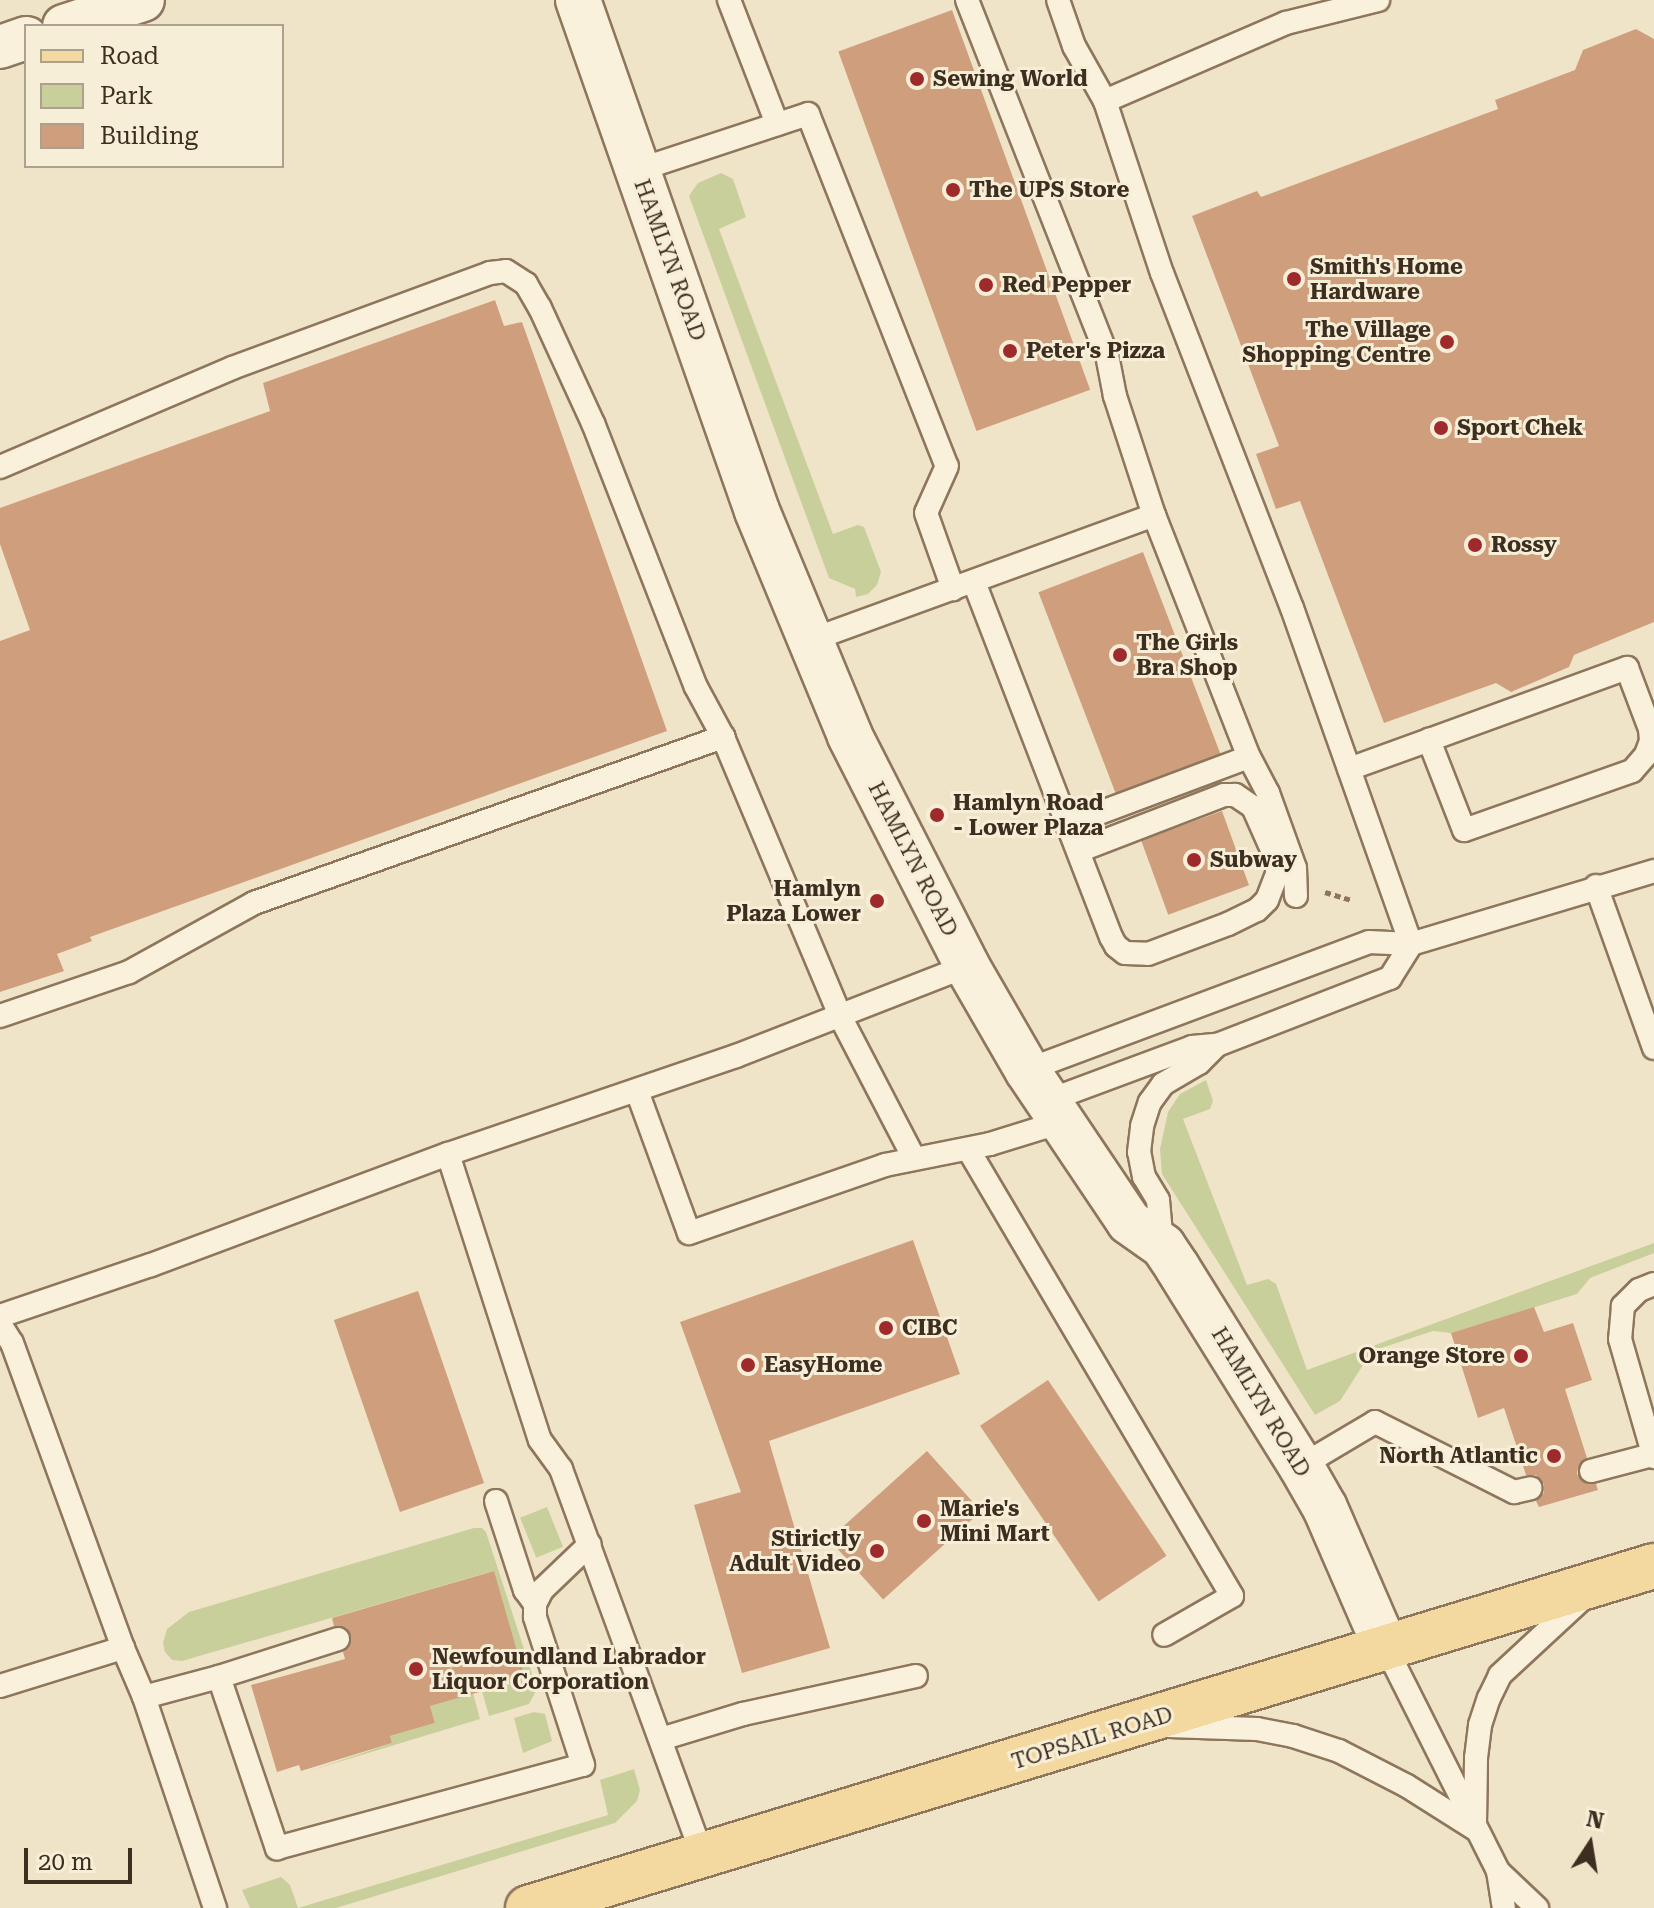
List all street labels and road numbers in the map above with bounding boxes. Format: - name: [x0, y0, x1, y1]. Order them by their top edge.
- street label: HAMLYN ROAD: [629, 176, 711, 344]
- street label: HAMLYN ROAD: [863, 777, 963, 941]
- street label: HAMLYN ROAD: [1206, 1322, 1316, 1482]
- street label: TOPSAIL ROAD: [1008, 1701, 1176, 1775]

